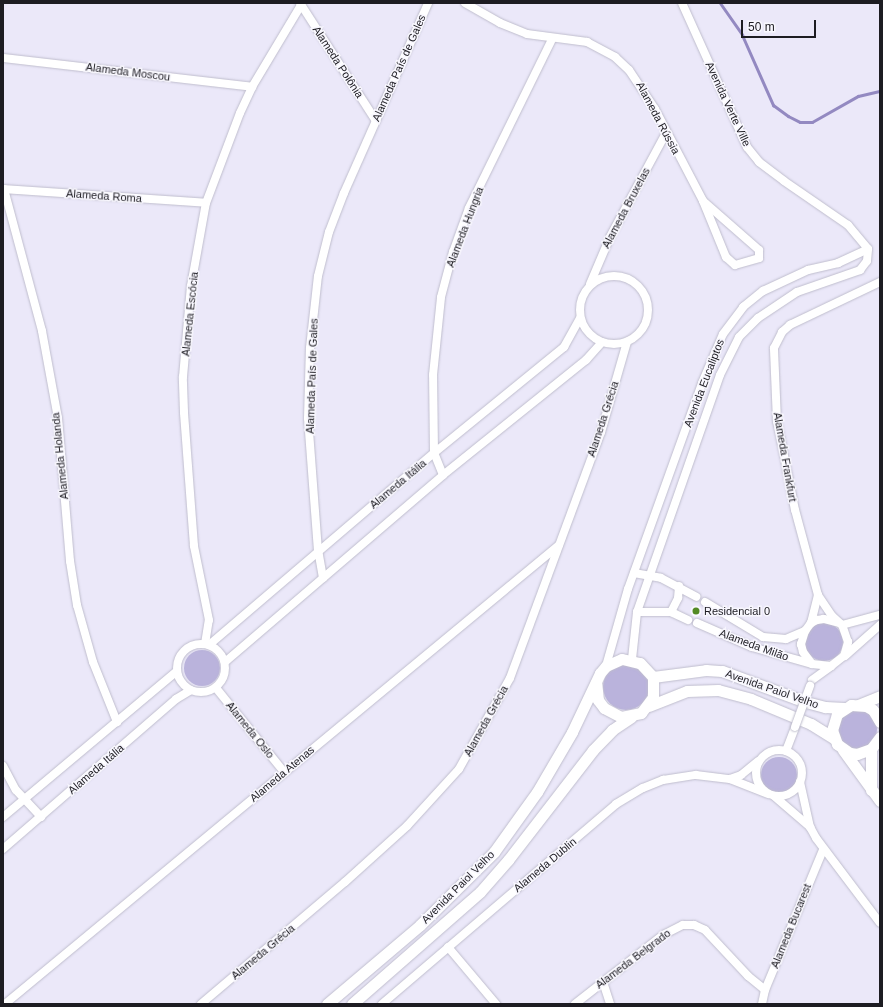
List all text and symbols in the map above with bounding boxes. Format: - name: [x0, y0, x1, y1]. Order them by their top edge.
- scale bar: [743, 12, 818, 38]
- street label: Alameda País de Gales: [369, 13, 429, 123]
- text: 50 m: [748, 20, 775, 34]
- street label: Alameda Polônia: [310, 24, 366, 100]
- street label: Alameda Moscou: [85, 60, 171, 84]
- street label: Avenida Verte Ville: [703, 60, 753, 148]
- street label: Alameda Rússia: [633, 80, 683, 156]
- street label: Alameda Bruxelas: [599, 165, 653, 251]
- street label: Alameda Hungria: [444, 185, 486, 269]
- street label: Alameda Roma: [66, 187, 142, 205]
- street label: Alameda Escócia: [179, 271, 201, 357]
- street label: Alameda País de Gales: [303, 318, 321, 434]
- street label: Avenida Eucaliptos: [681, 337, 727, 429]
- street label: Alameda Grécia: [585, 379, 621, 459]
- street label: Alameda Frankfurt: [771, 411, 799, 503]
- street label: Alameda Holanda: [49, 412, 71, 500]
- street label: Alameda Itália: [367, 457, 429, 511]
- place label: Residencial 0: [704, 604, 770, 618]
- marker: Residencial 0: [691, 606, 701, 616]
- street label: Alameda Milão: [718, 626, 790, 664]
- street label: Avenida Paiol Velho: [724, 667, 820, 711]
- street label: Alameda Grécia: [461, 683, 511, 759]
- street label: Alameda Oslo: [223, 699, 277, 761]
- street label: Alameda Itália: [65, 741, 127, 797]
- street label: Alameda Atenas: [247, 743, 317, 805]
- street label: Alameda Dublin: [511, 835, 579, 895]
- street label: Avenida Paiol Velho: [419, 848, 497, 926]
- street label: Alameda Bucarest: [768, 882, 814, 970]
- street label: Alameda Grécia: [229, 922, 297, 982]
- street label: Alameda Belgrado: [593, 926, 673, 992]

